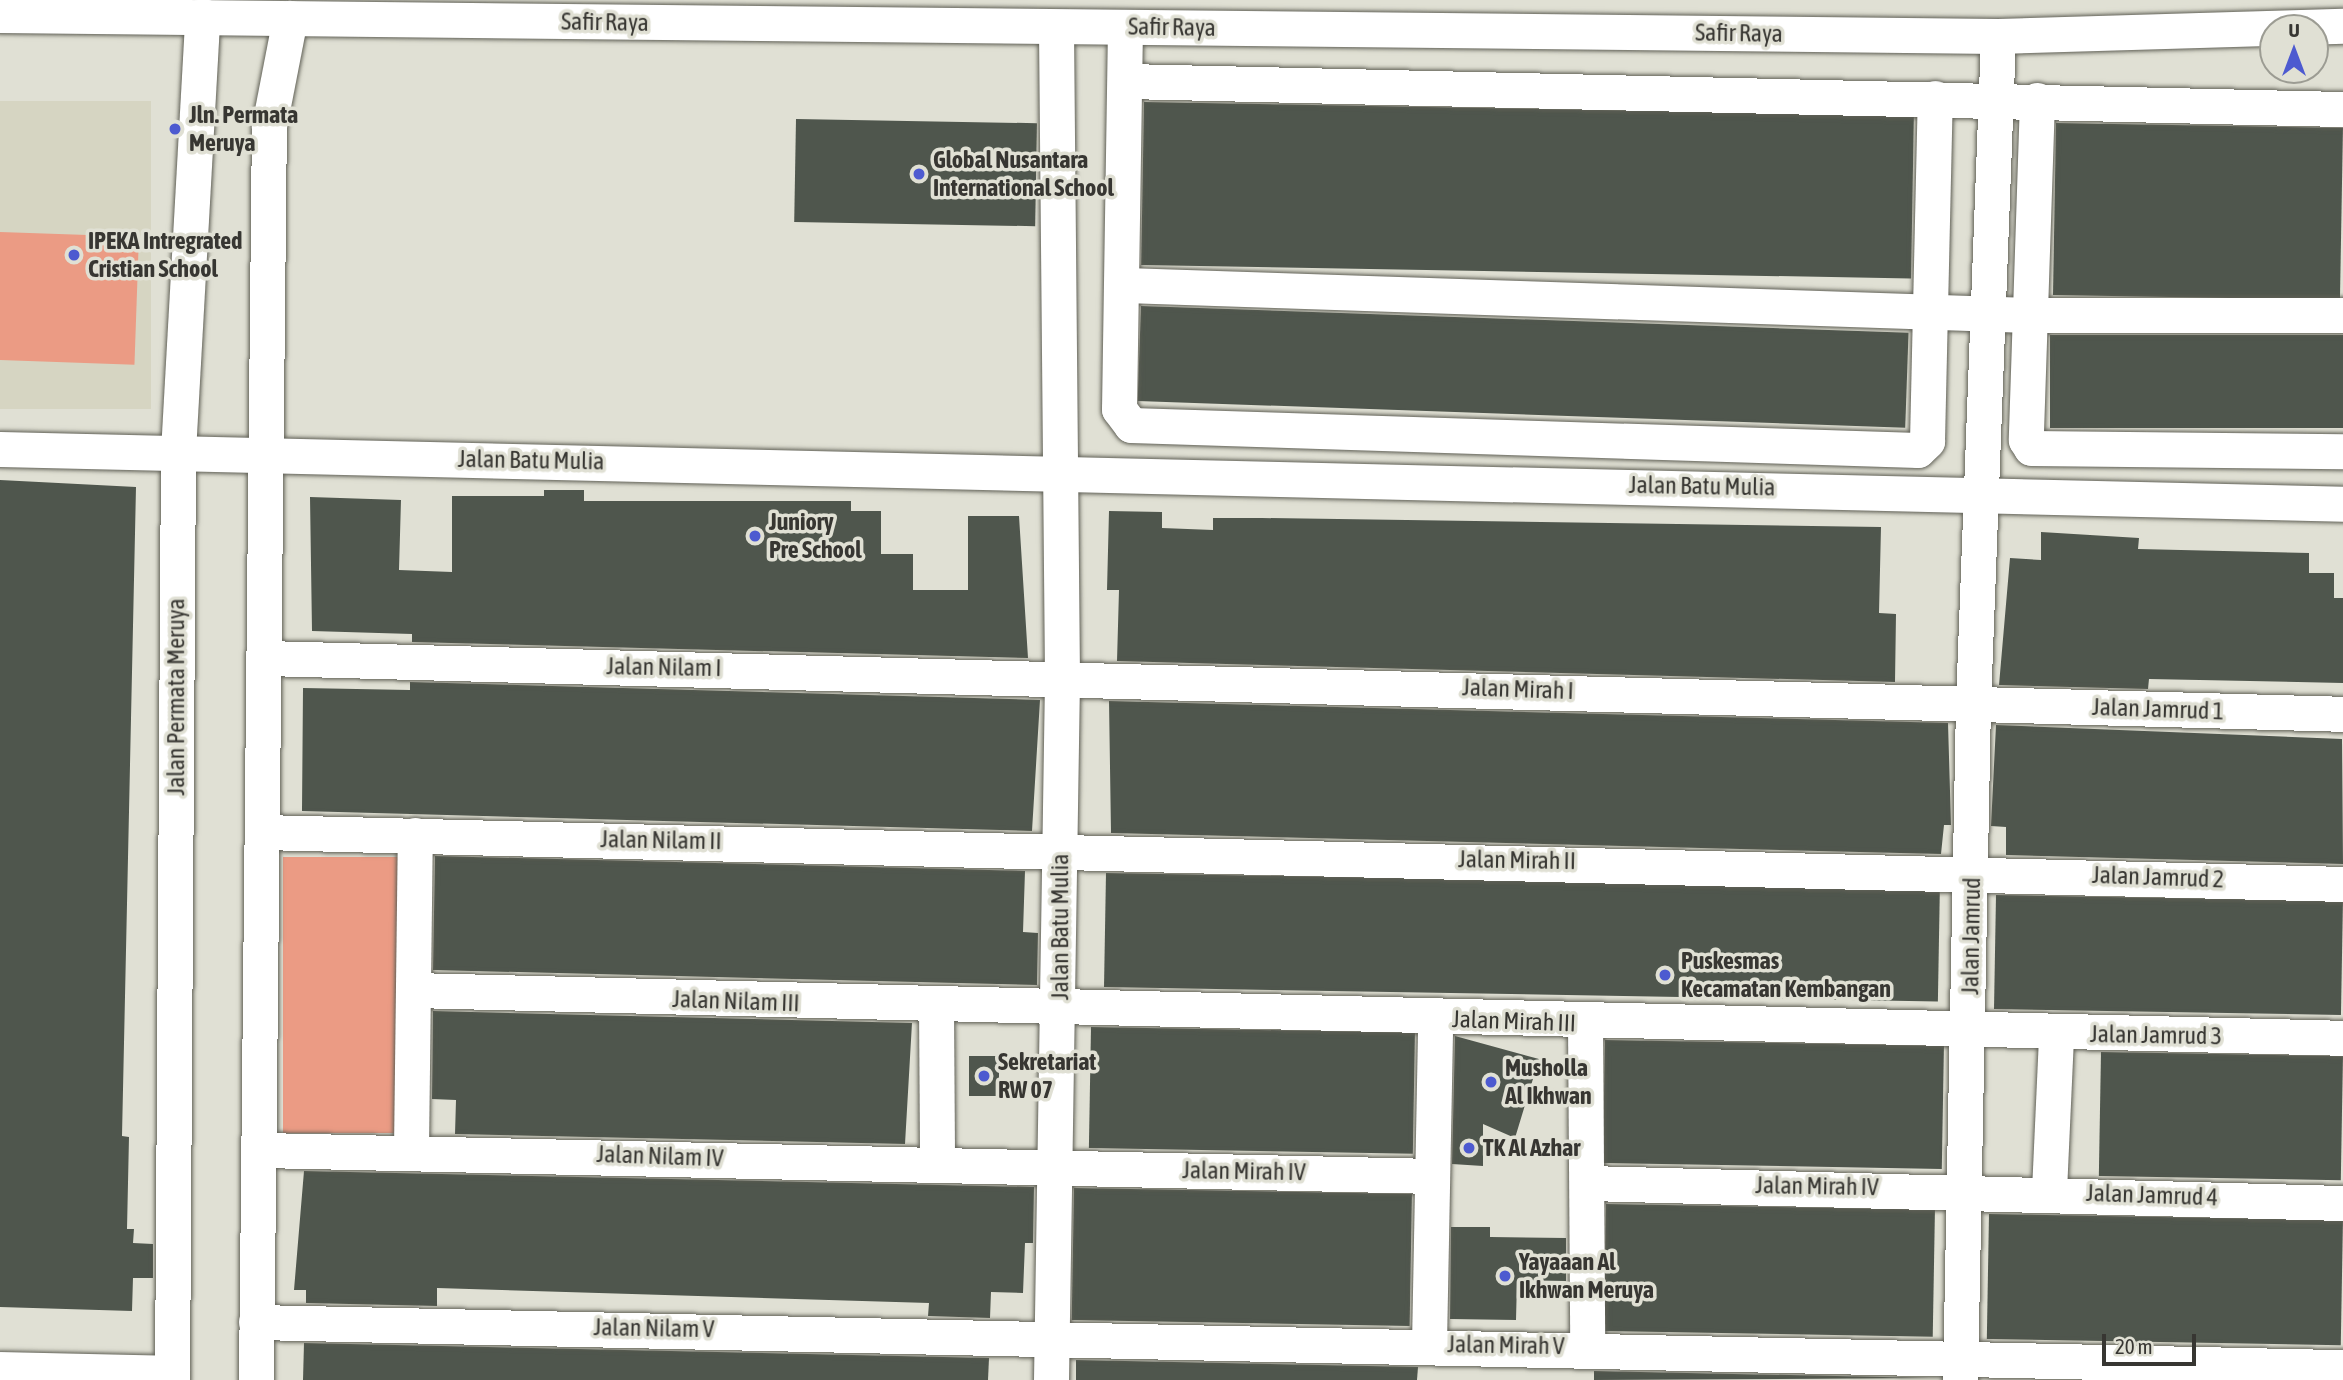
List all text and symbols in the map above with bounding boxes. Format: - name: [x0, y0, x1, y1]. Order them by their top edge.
- street label: Safir Raya: [561, 7, 649, 37]
- street label: Safir Raya: [1128, 12, 1216, 42]
- north arrow: [2259, 14, 2329, 84]
- street label: Safir Raya: [1695, 18, 1783, 48]
- text: U: [2288, 19, 2300, 41]
- place label: Jln. Permata Meruya: [189, 101, 298, 157]
- marker: Jln. Permata Meruya: [167, 121, 183, 137]
- place label: Global Nusantara International School: [933, 146, 1114, 202]
- marker: Global Nusantara International School: [911, 166, 927, 182]
- place label: IPEKA Intregrated Cristian School: [88, 227, 242, 283]
- marker: IPEKA Intregrated Cristian School: [66, 247, 82, 263]
- street label: Jalan Batu Mulia: [458, 444, 604, 476]
- street label: Jalan Batu Mulia: [1629, 470, 1775, 502]
- place label: Juniory Pre School: [769, 508, 862, 564]
- marker: Juniory Pre School: [747, 528, 763, 544]
- street label: Jalan Permata Meruya: [162, 598, 190, 796]
- street label: Jalan Nilam I: [606, 652, 722, 682]
- street label: Jalan Mirah I: [1462, 673, 1574, 705]
- street label: Jalan Jamrud 1: [2092, 692, 2224, 726]
- street label: Jalan Nilam II: [600, 825, 722, 855]
- street label: Jalan Mirah II: [1458, 845, 1576, 875]
- street label: Jalan Batu Mulia: [1046, 854, 1074, 1000]
- street label: Jalan Jamrud 2: [2092, 860, 2224, 894]
- street label: Jalan Jamrud: [1956, 877, 1986, 995]
- place label: Puskesmas Kecamatan Kembangan: [1681, 947, 1891, 1003]
- marker: Puskesmas Kecamatan Kembangan: [1655, 965, 1675, 985]
- street label: Jalan Nilam III: [672, 984, 800, 1018]
- street label: Jalan Mirah III: [1452, 1004, 1576, 1038]
- street label: Jalan Jamrud 3: [2090, 1019, 2222, 1051]
- place label: Sekretariat RW 07: [998, 1048, 1096, 1104]
- place label: Musholla Al Ikhwan: [1505, 1054, 1592, 1110]
- marker: Sekretariat RW 07: [976, 1068, 992, 1084]
- marker: Musholla Al Ikhwan: [1483, 1074, 1499, 1090]
- place label: TK Al Azhar: [1483, 1134, 1580, 1162]
- street label: Jalan Nilam IV: [596, 1139, 724, 1173]
- marker: TK Al Azhar: [1461, 1140, 1477, 1156]
- street label: Jalan Mirah IV: [1182, 1156, 1306, 1186]
- street label: Jalan Mirah IV: [1755, 1171, 1879, 1201]
- street label: Jalan Jamrud 4: [2086, 1178, 2218, 1212]
- place label: Yayaaan Al Ikhwan Meruya: [1519, 1248, 1654, 1304]
- marker: Yayaaan Al Ikhwan Meruya: [1497, 1268, 1513, 1284]
- street label: Jalan Nilam V: [593, 1313, 715, 1343]
- scale bar: [2105, 1320, 2200, 1364]
- street label: Jalan Mirah V: [1447, 1330, 1565, 1360]
- text: 20 m: [2115, 1334, 2153, 1358]

